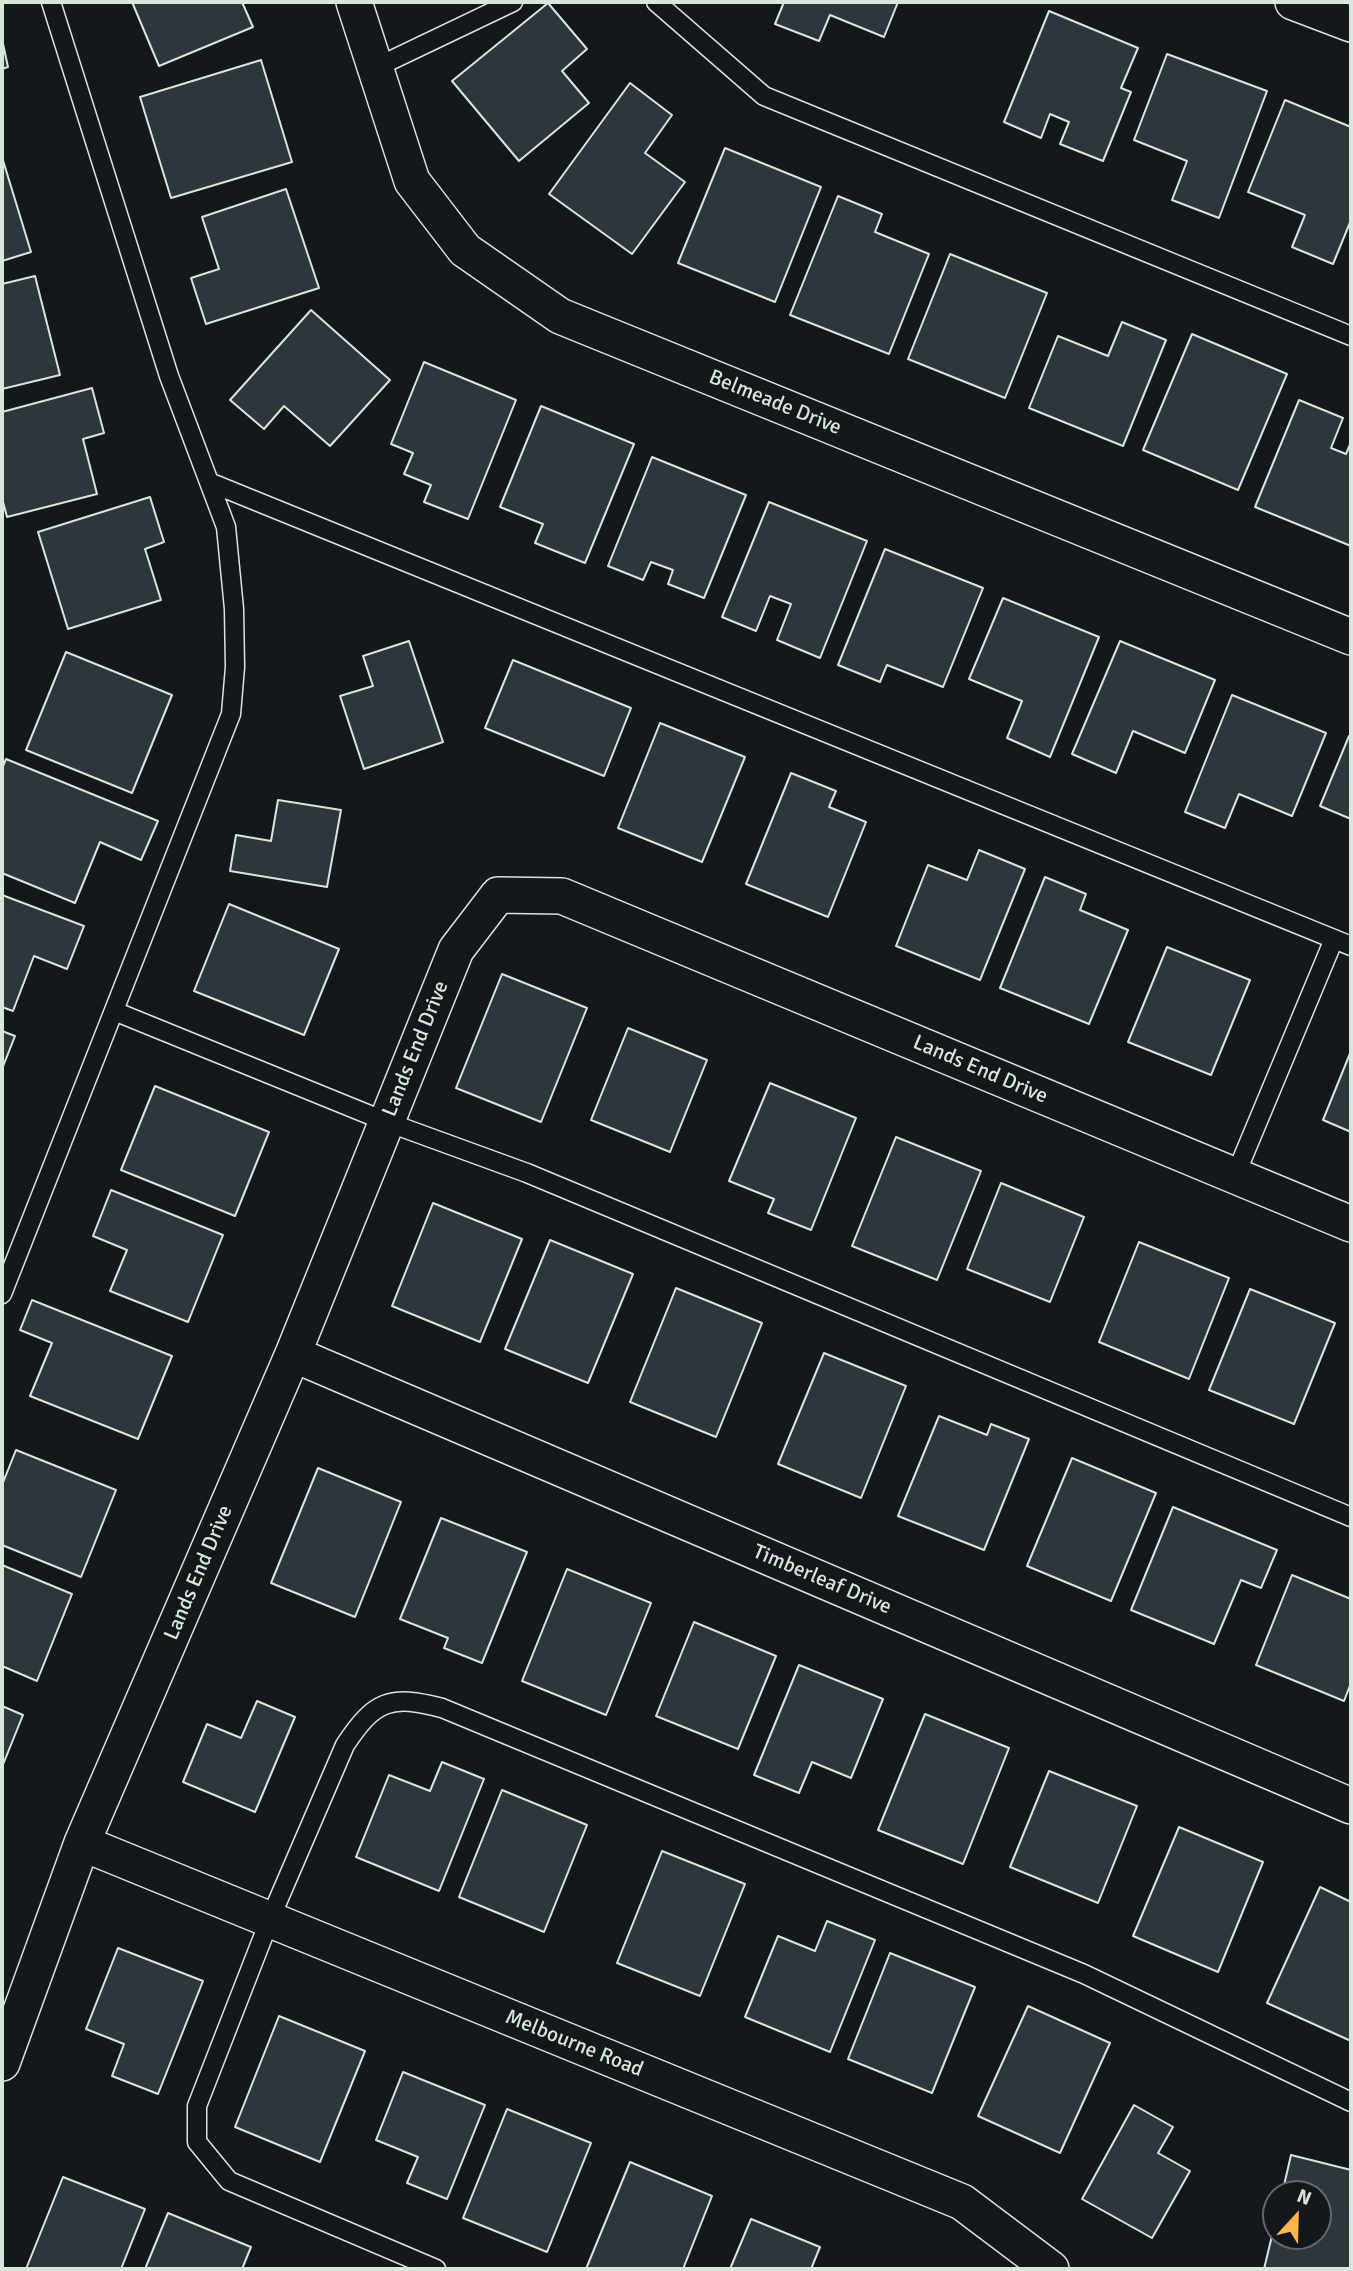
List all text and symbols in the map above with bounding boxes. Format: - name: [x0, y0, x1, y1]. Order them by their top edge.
- street label: Belmeade Drive: [705, 365, 845, 441]
- street label: Lands End Drive: [377, 978, 455, 1120]
- street label: Lands End Drive: [909, 1030, 1051, 1110]
- street label: Lands End Drive: [159, 1502, 239, 1644]
- street label: Timberleaf Drive: [749, 1540, 895, 1620]
- street label: Melbourne Road: [501, 2005, 647, 2083]
- north arrow: [1262, 2180, 1332, 2250]
- text: N: [1293, 2184, 1315, 2211]

